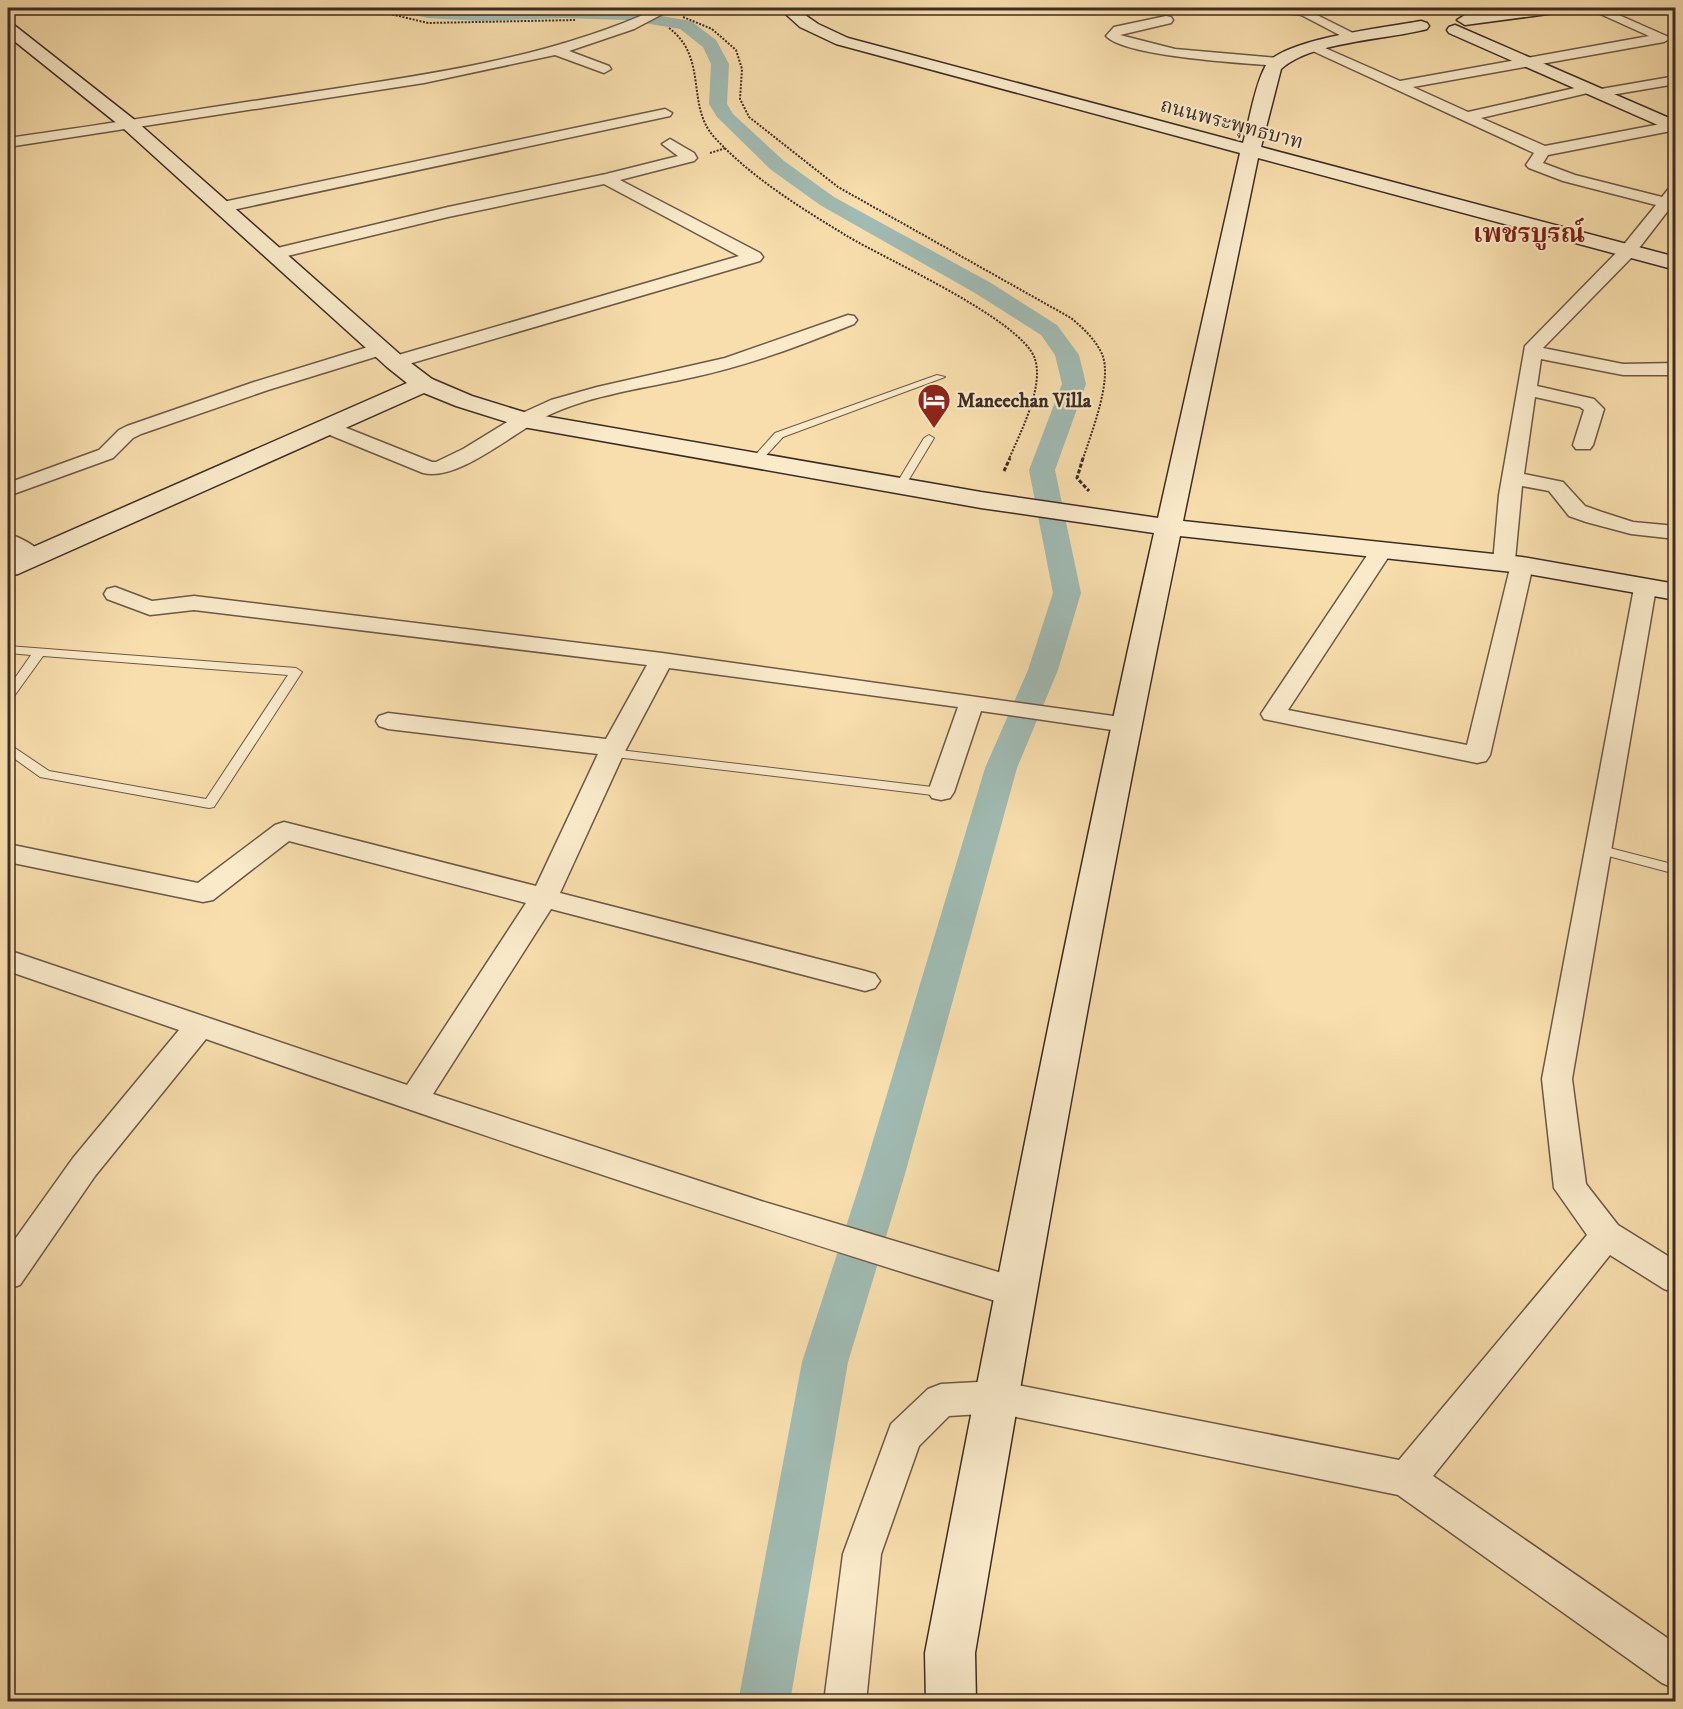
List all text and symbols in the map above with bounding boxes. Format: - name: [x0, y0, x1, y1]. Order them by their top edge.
- street label: ถนนพระพุทธบาท: [1157, 93, 1306, 156]
- district label: เพชรบูรณ์: [1473, 217, 1585, 251]
- hotel icon: Maneechan Villa: [916, 382, 952, 429]
- place label: Maneechan Villa: [957, 389, 1092, 414]

